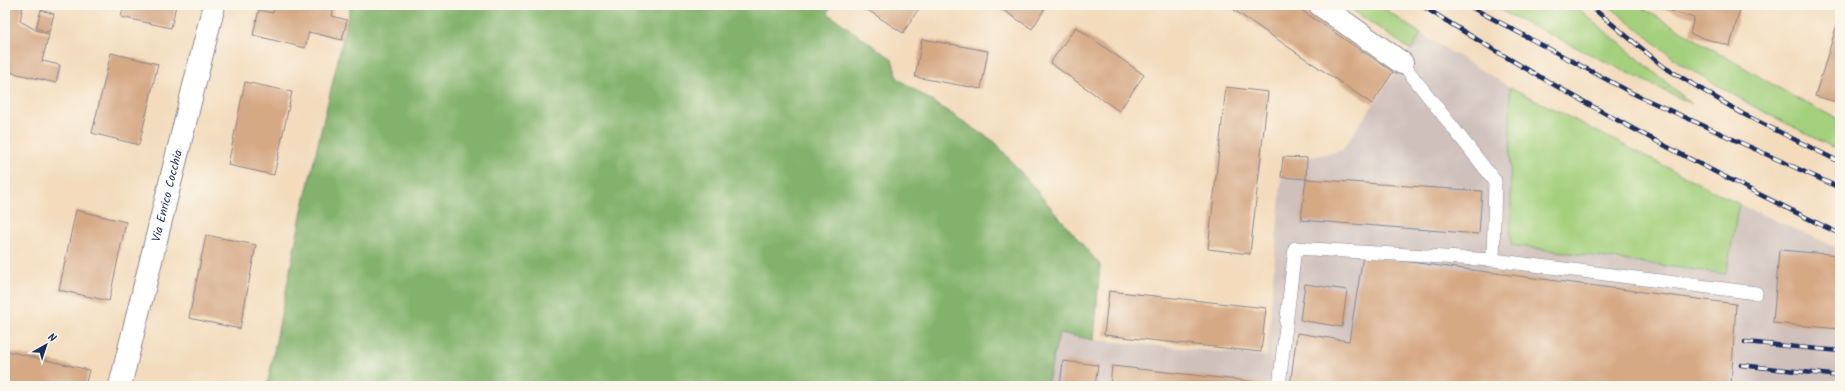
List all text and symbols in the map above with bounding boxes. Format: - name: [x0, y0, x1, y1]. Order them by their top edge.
- street label: Via Enrico Cocchia: [146, 148, 187, 244]
- north arrow: [26, 325, 66, 365]
- text: N: [43, 329, 60, 347]

